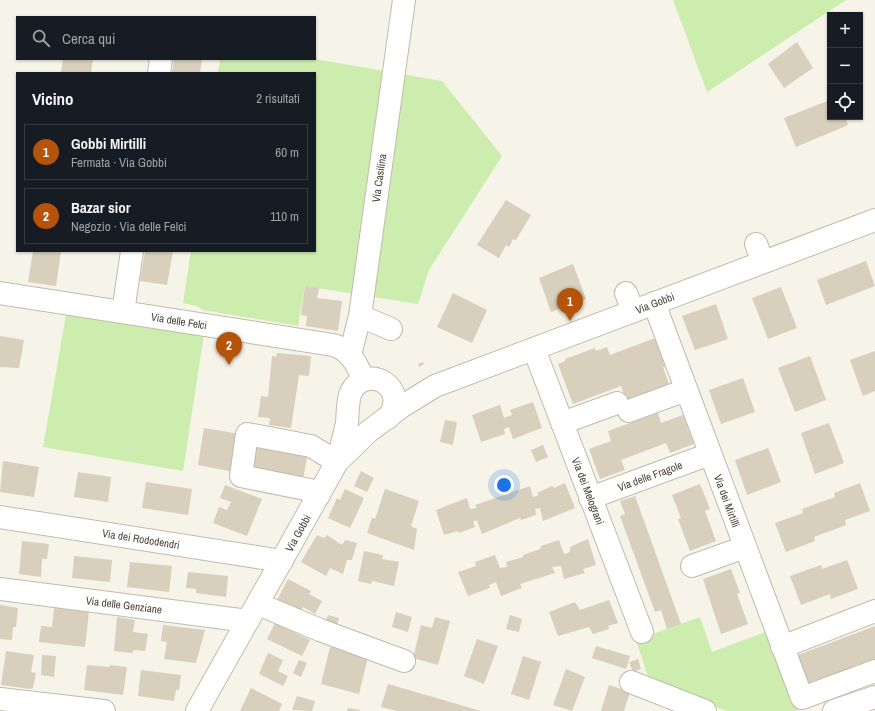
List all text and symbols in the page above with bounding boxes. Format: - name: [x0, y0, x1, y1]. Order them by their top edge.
- map controls: [827, 12, 863, 120]
- button: +: [827, 12, 863, 48]
- search box: [16, 16, 316, 60]
- icon: search: [30, 27, 52, 49]
- text: Cerca qui: [62, 28, 115, 49]
- button: −: [827, 48, 863, 84]
- button: locate: [827, 84, 863, 120]
- text: Vicino: [32, 87, 74, 110]
- text: 2 risultati: [256, 90, 300, 107]
- text: Gobbi Mirtilli: [71, 133, 146, 154]
- text: 1: [43, 144, 49, 161]
- text: 60 m: [275, 144, 299, 161]
- street label: Via Casilina: [369, 153, 389, 203]
- text: Fermata · Via Gobbi: [71, 154, 167, 171]
- text: Bazar sior: [71, 197, 130, 218]
- text: 2: [43, 208, 49, 225]
- text: 110 m: [270, 208, 299, 225]
- text: Negozio · Via delle Felci: [71, 218, 186, 235]
- pin: 1: [557, 288, 583, 321]
- street label: Via Gobbi: [634, 289, 676, 317]
- street label: Via delle Felci: [150, 310, 208, 332]
- pin: 2: [216, 332, 242, 365]
- street label: Via dei Melograni: [569, 455, 607, 527]
- street label: Via delle Fragole: [616, 458, 684, 494]
- street label: Via dei Mirtilli: [711, 473, 743, 529]
- your location: [494, 475, 514, 495]
- street label: Via Gobbi: [282, 512, 314, 554]
- street label: Via dei Rododendri: [101, 526, 181, 552]
- street label: Via delle Genziane: [85, 593, 163, 617]

